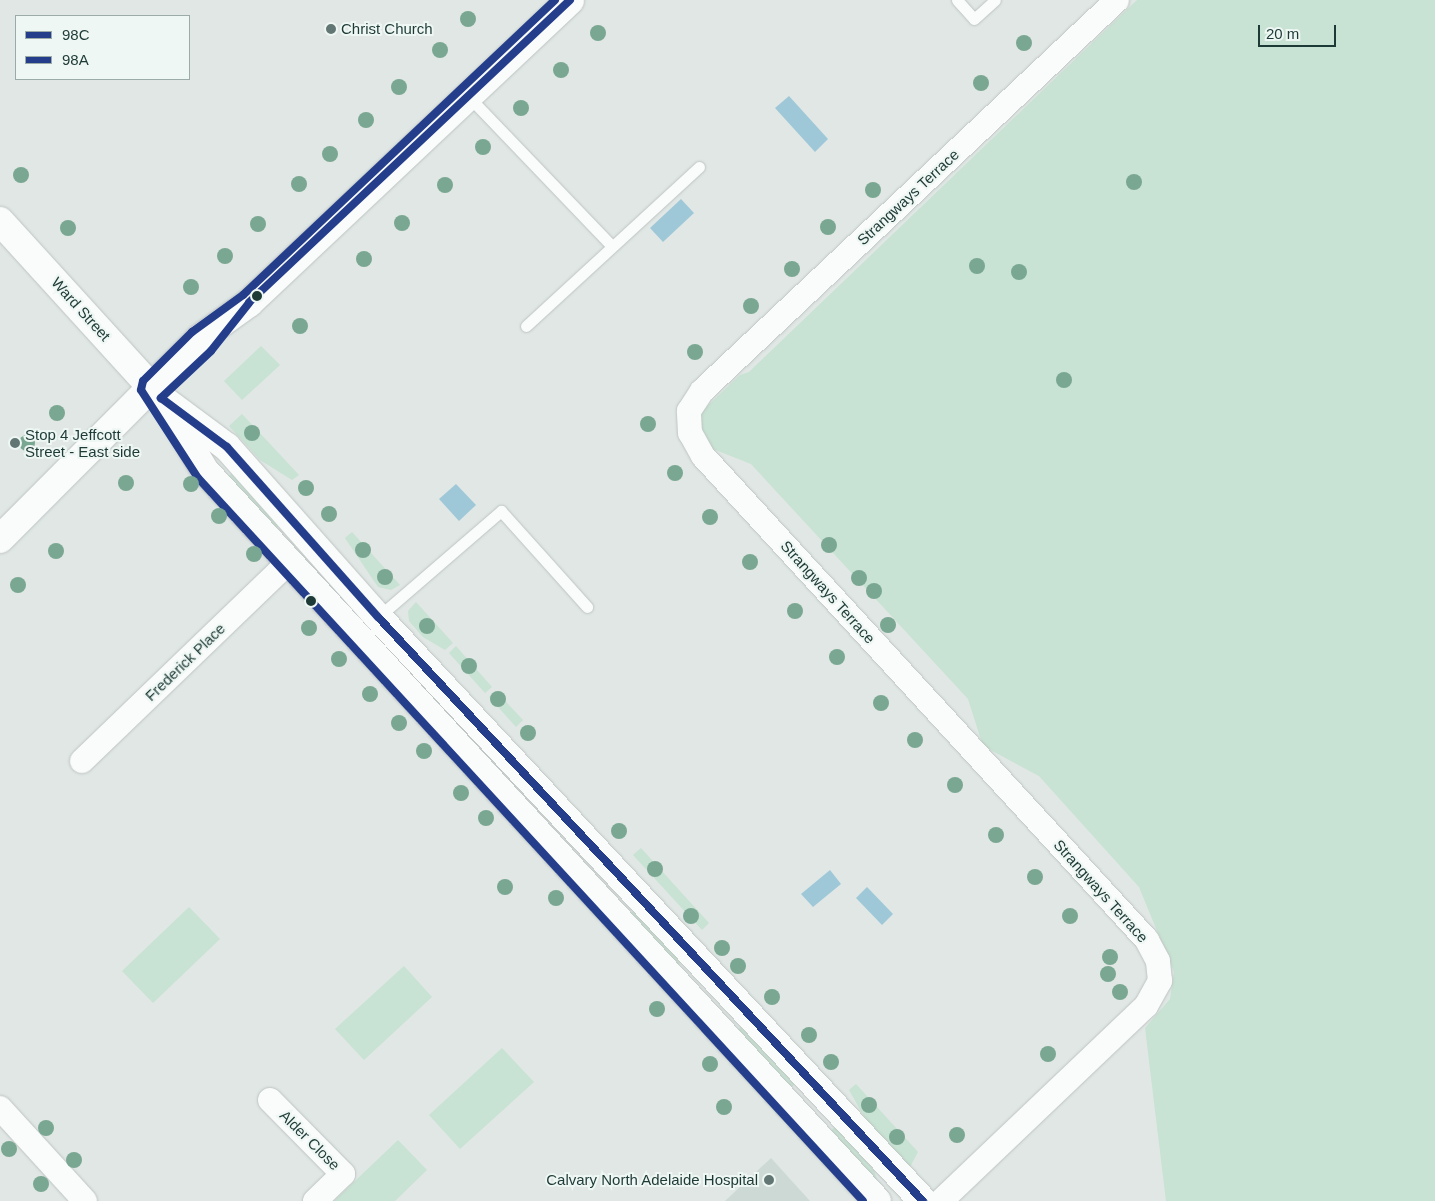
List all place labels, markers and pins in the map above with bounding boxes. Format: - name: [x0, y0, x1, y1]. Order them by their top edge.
- place label: Christ Church: [341, 20, 433, 38]
- marker: Christ Church: [325, 23, 337, 35]
- unlabelled marker: [252, 291, 262, 301]
- place label: Stop 4 Jeffcott Street - East side: [25, 425, 140, 460]
- marker: Stop 4 Jeffcott Street - East side: [9, 437, 21, 449]
- unlabelled marker: [306, 596, 316, 606]
- place label: Calvary North Adelaide Hospital: [545, 1171, 758, 1189]
- marker: Calvary North Adelaide Hospital: [762, 1173, 776, 1187]

